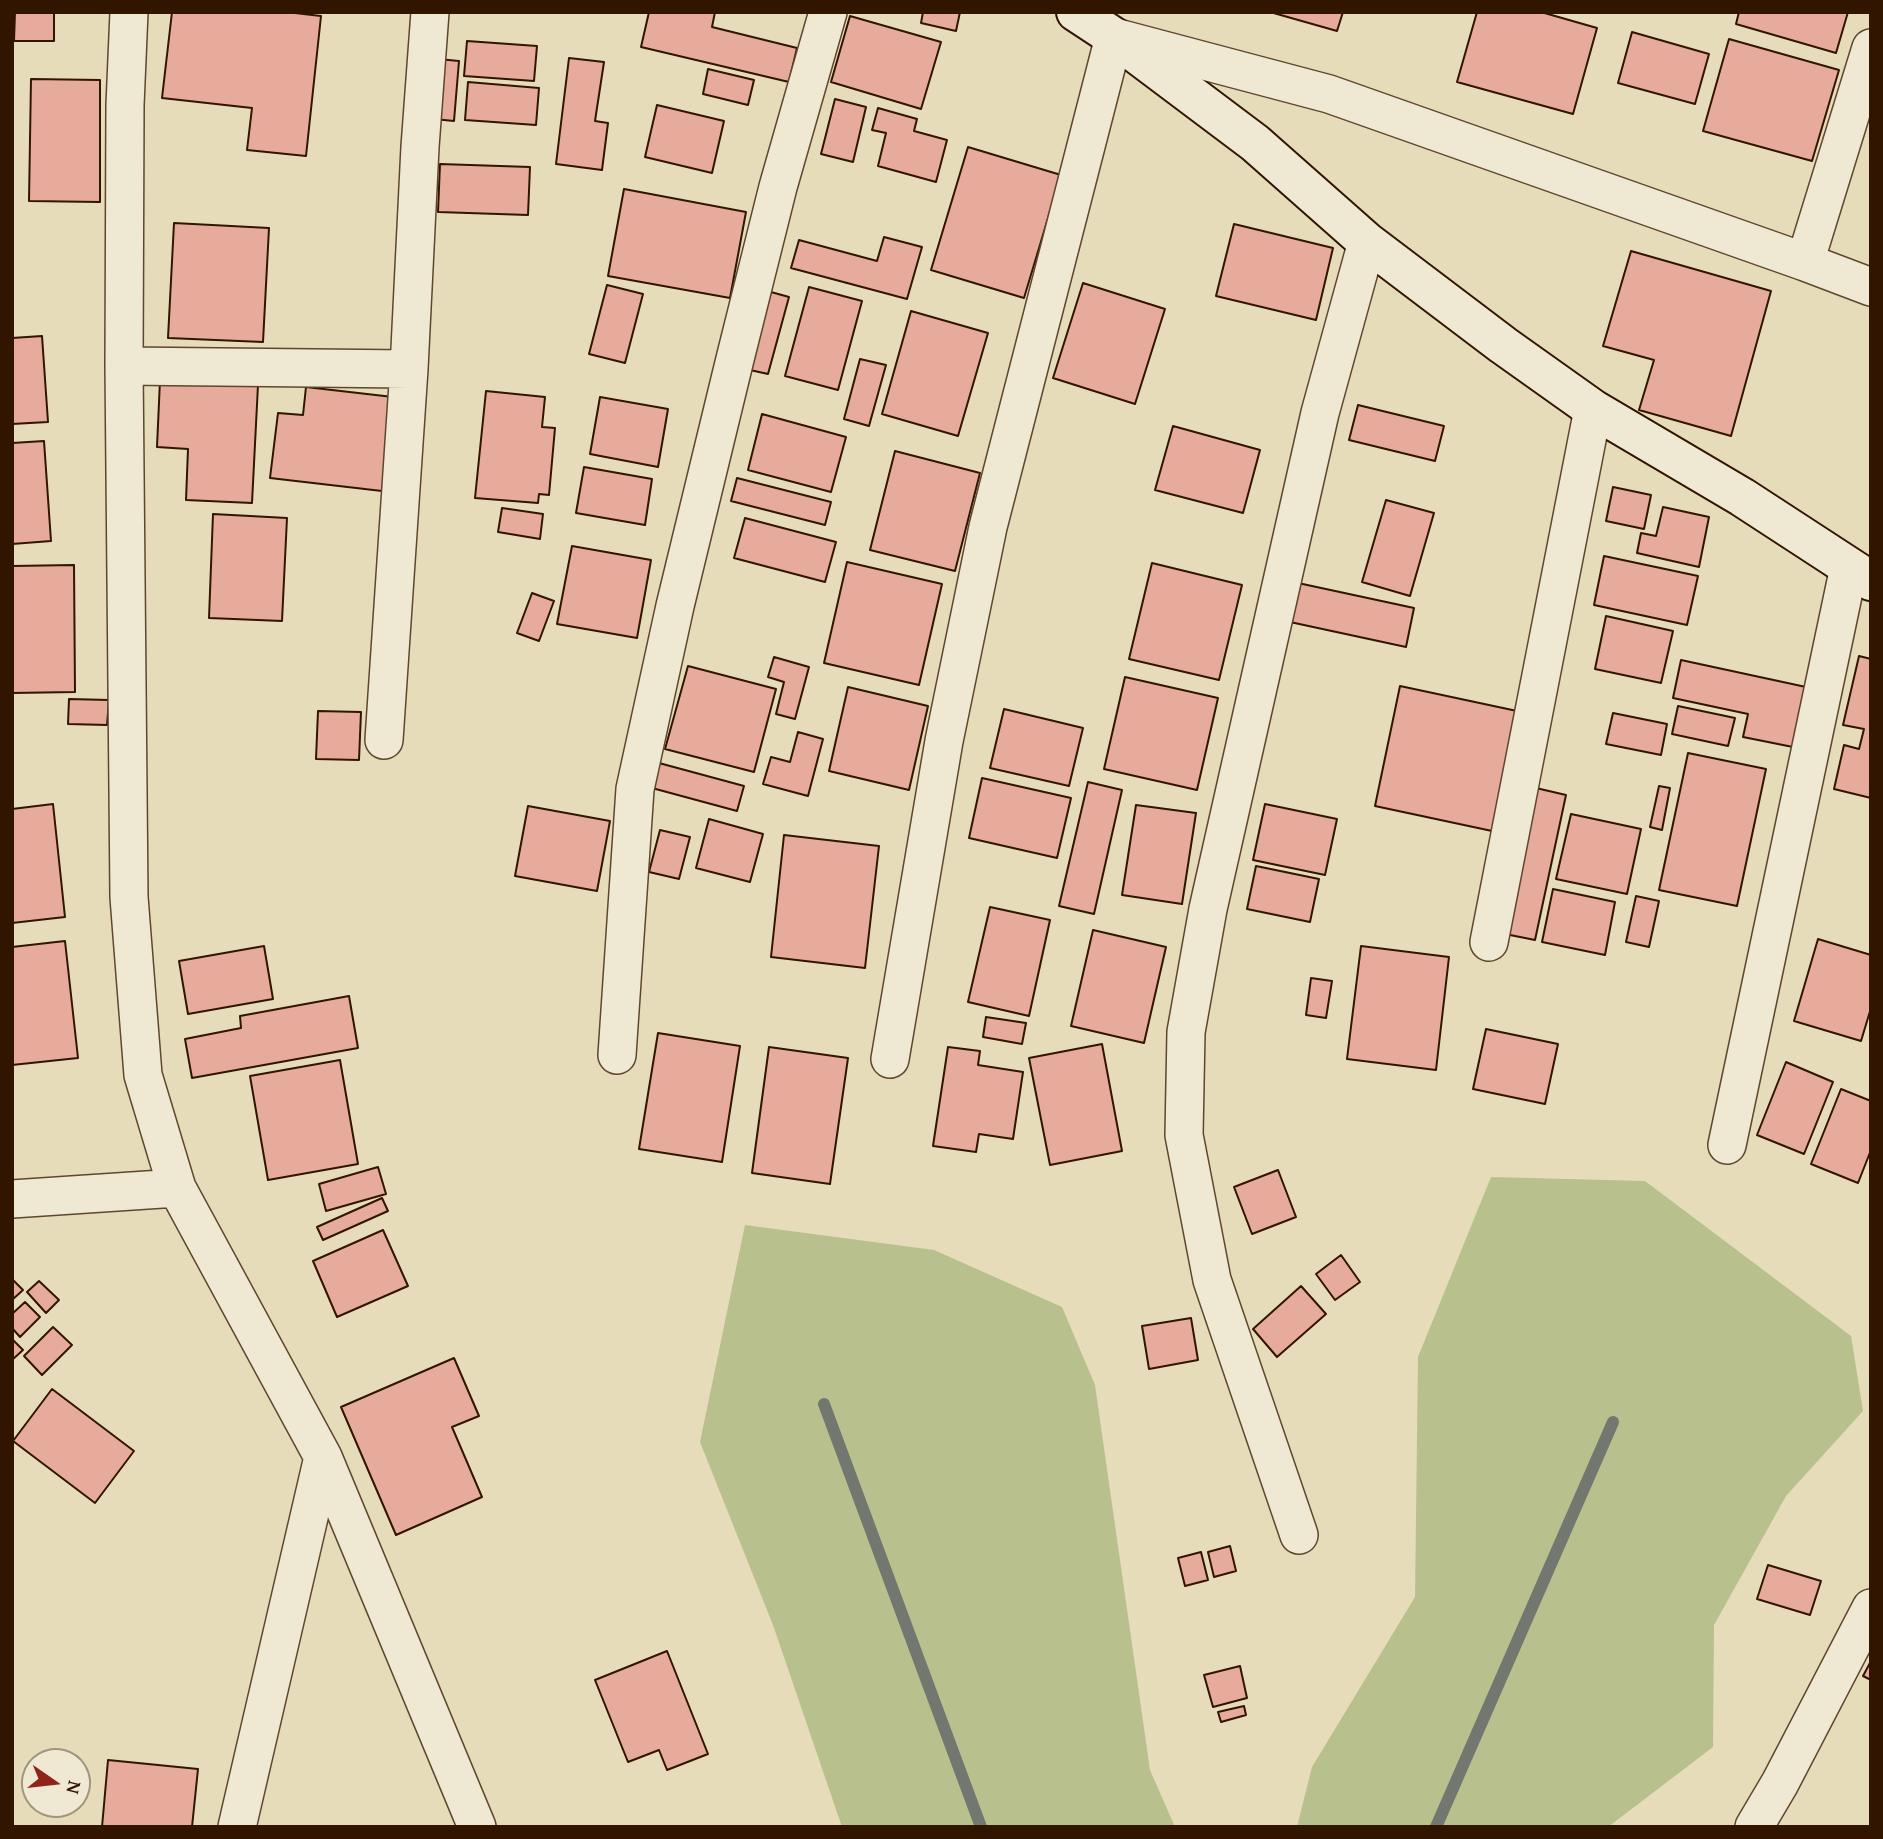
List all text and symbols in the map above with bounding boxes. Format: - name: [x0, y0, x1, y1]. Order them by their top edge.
- north arrow: [21, 1748, 91, 1818]
- text: N: [59, 1778, 90, 1797]

